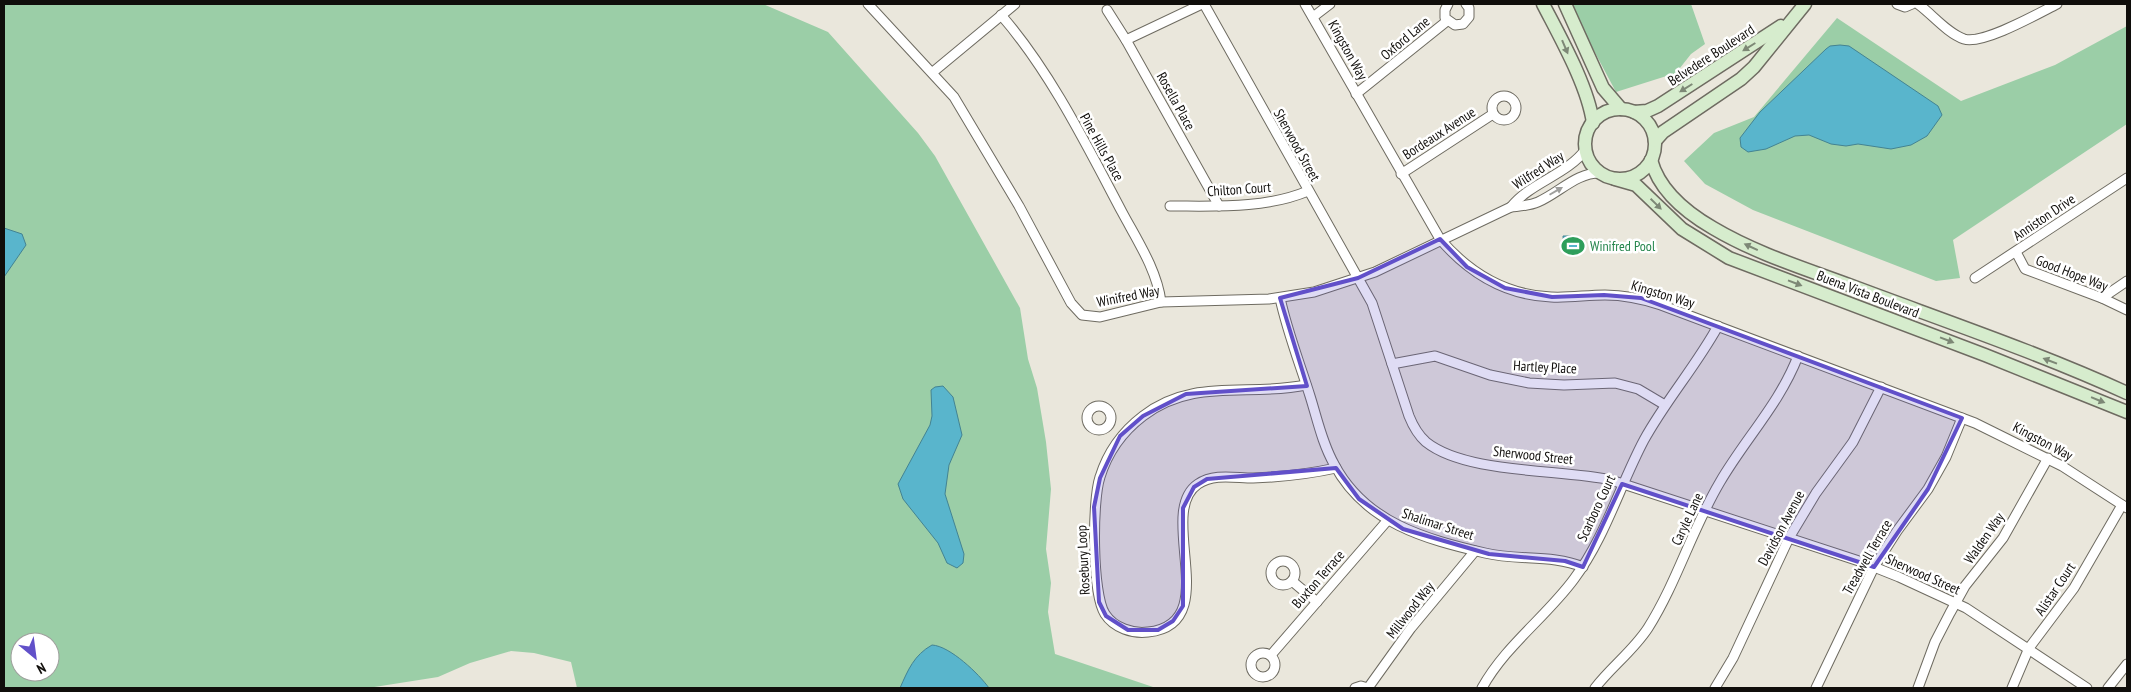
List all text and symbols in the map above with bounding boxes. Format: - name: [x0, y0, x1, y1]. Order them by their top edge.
- street label: Oxford Lane: [1377, 12, 1433, 64]
- street label: Kingston Way: [1324, 17, 1372, 84]
- street label: Belvedere Boulevard: [1664, 20, 1758, 90]
- one-way arrow: [1561, 40, 1569, 54]
- one-way arrow: [1742, 43, 1756, 52]
- street label: Rosella Place: [1153, 69, 1199, 133]
- one-way arrow: [1680, 84, 1693, 93]
- street label: Bordeaux Avenue: [1399, 103, 1479, 163]
- street label: Sherwood Street: [1270, 106, 1324, 184]
- street label: Pine Hills Place: [1076, 110, 1128, 184]
- street label: Wilfred Way: [1509, 146, 1568, 193]
- street label: Chilton Court: [1206, 178, 1272, 200]
- one-way arrow: [1549, 187, 1563, 196]
- street label: Anniston Drive: [2010, 190, 2079, 244]
- one-way arrow: [1649, 197, 1661, 209]
- sports icon: Winifred Pool: [1560, 233, 1586, 259]
- place label: Winifred Pool: [1590, 237, 1656, 255]
- one-way arrow: [1744, 243, 1758, 251]
- street label: Good Hope Way: [2033, 251, 2111, 295]
- street label: Buena Vista Boulevard: [1814, 266, 1922, 322]
- street label: Kingston Way: [1629, 276, 1698, 312]
- one-way arrow: [1788, 279, 1803, 287]
- street label: Winifred Way: [1095, 281, 1162, 311]
- one-way arrow: [1940, 336, 1955, 344]
- street label: Hartley Place: [1513, 356, 1577, 378]
- one-way arrow: [2042, 357, 2057, 365]
- one-way arrow: [2091, 396, 2105, 404]
- street label: Kingston Way: [2010, 418, 2077, 465]
- street label: Sherwood Street: [1492, 442, 1574, 468]
- street label: Scarboro Court: [1573, 472, 1619, 544]
- street label: Davidson Avenue: [1754, 487, 1808, 569]
- street label: Caryle Lane: [1667, 490, 1707, 548]
- street label: Shalimar Street: [1400, 504, 1476, 544]
- street label: Walden Way: [1960, 508, 2009, 567]
- street label: Treadwell Terrace: [1838, 516, 1896, 598]
- street label: Rosebury Loop: [1072, 525, 1094, 595]
- street label: Buxton Terrace: [1288, 546, 1348, 612]
- street label: Sherwood Street: [1883, 550, 1963, 599]
- street label: Alistar Court: [2031, 559, 2079, 619]
- street label: Millwood Way: [1382, 577, 1438, 642]
- north arrow: [10, 632, 60, 682]
- text: N: [34, 659, 49, 678]

